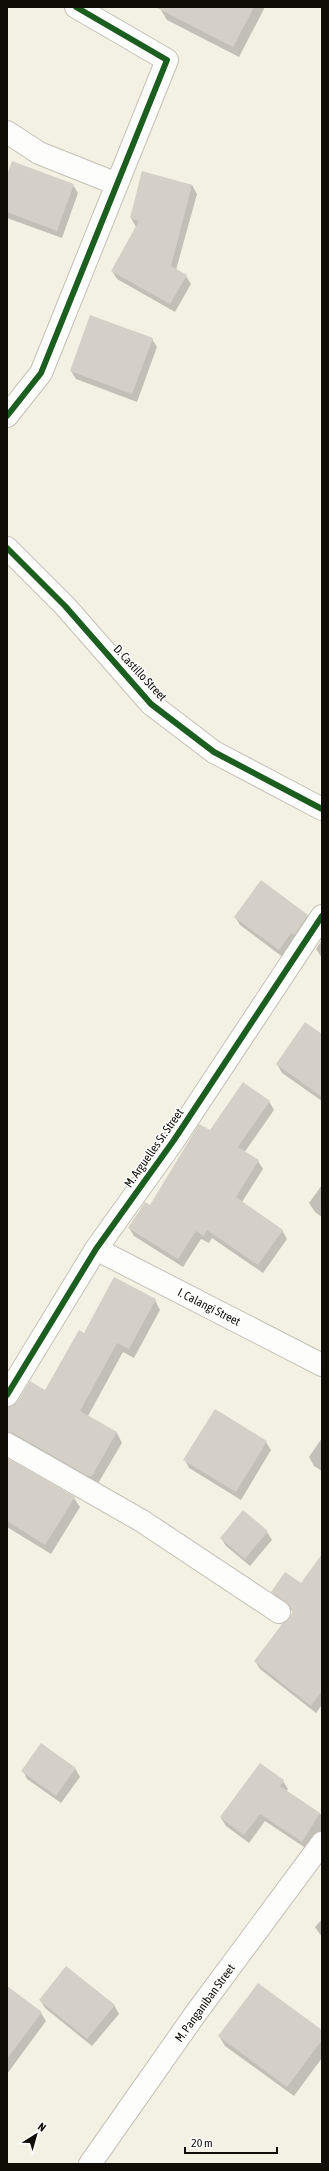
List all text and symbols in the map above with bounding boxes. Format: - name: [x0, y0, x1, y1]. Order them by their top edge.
- street label: D. Castillo Street: [110, 642, 170, 704]
- street label: M. Arguelles Sr. Street: [122, 1105, 187, 1190]
- street label: I. Calangi Street: [175, 1285, 243, 1329]
- street label: M. Panganiban Street: [172, 1961, 238, 2045]
- north arrow: [16, 2115, 56, 2155]
- text: N: [36, 2120, 48, 2134]
- scale bar: [185, 2129, 277, 2155]
- text: 20 m: [191, 2136, 213, 2150]

